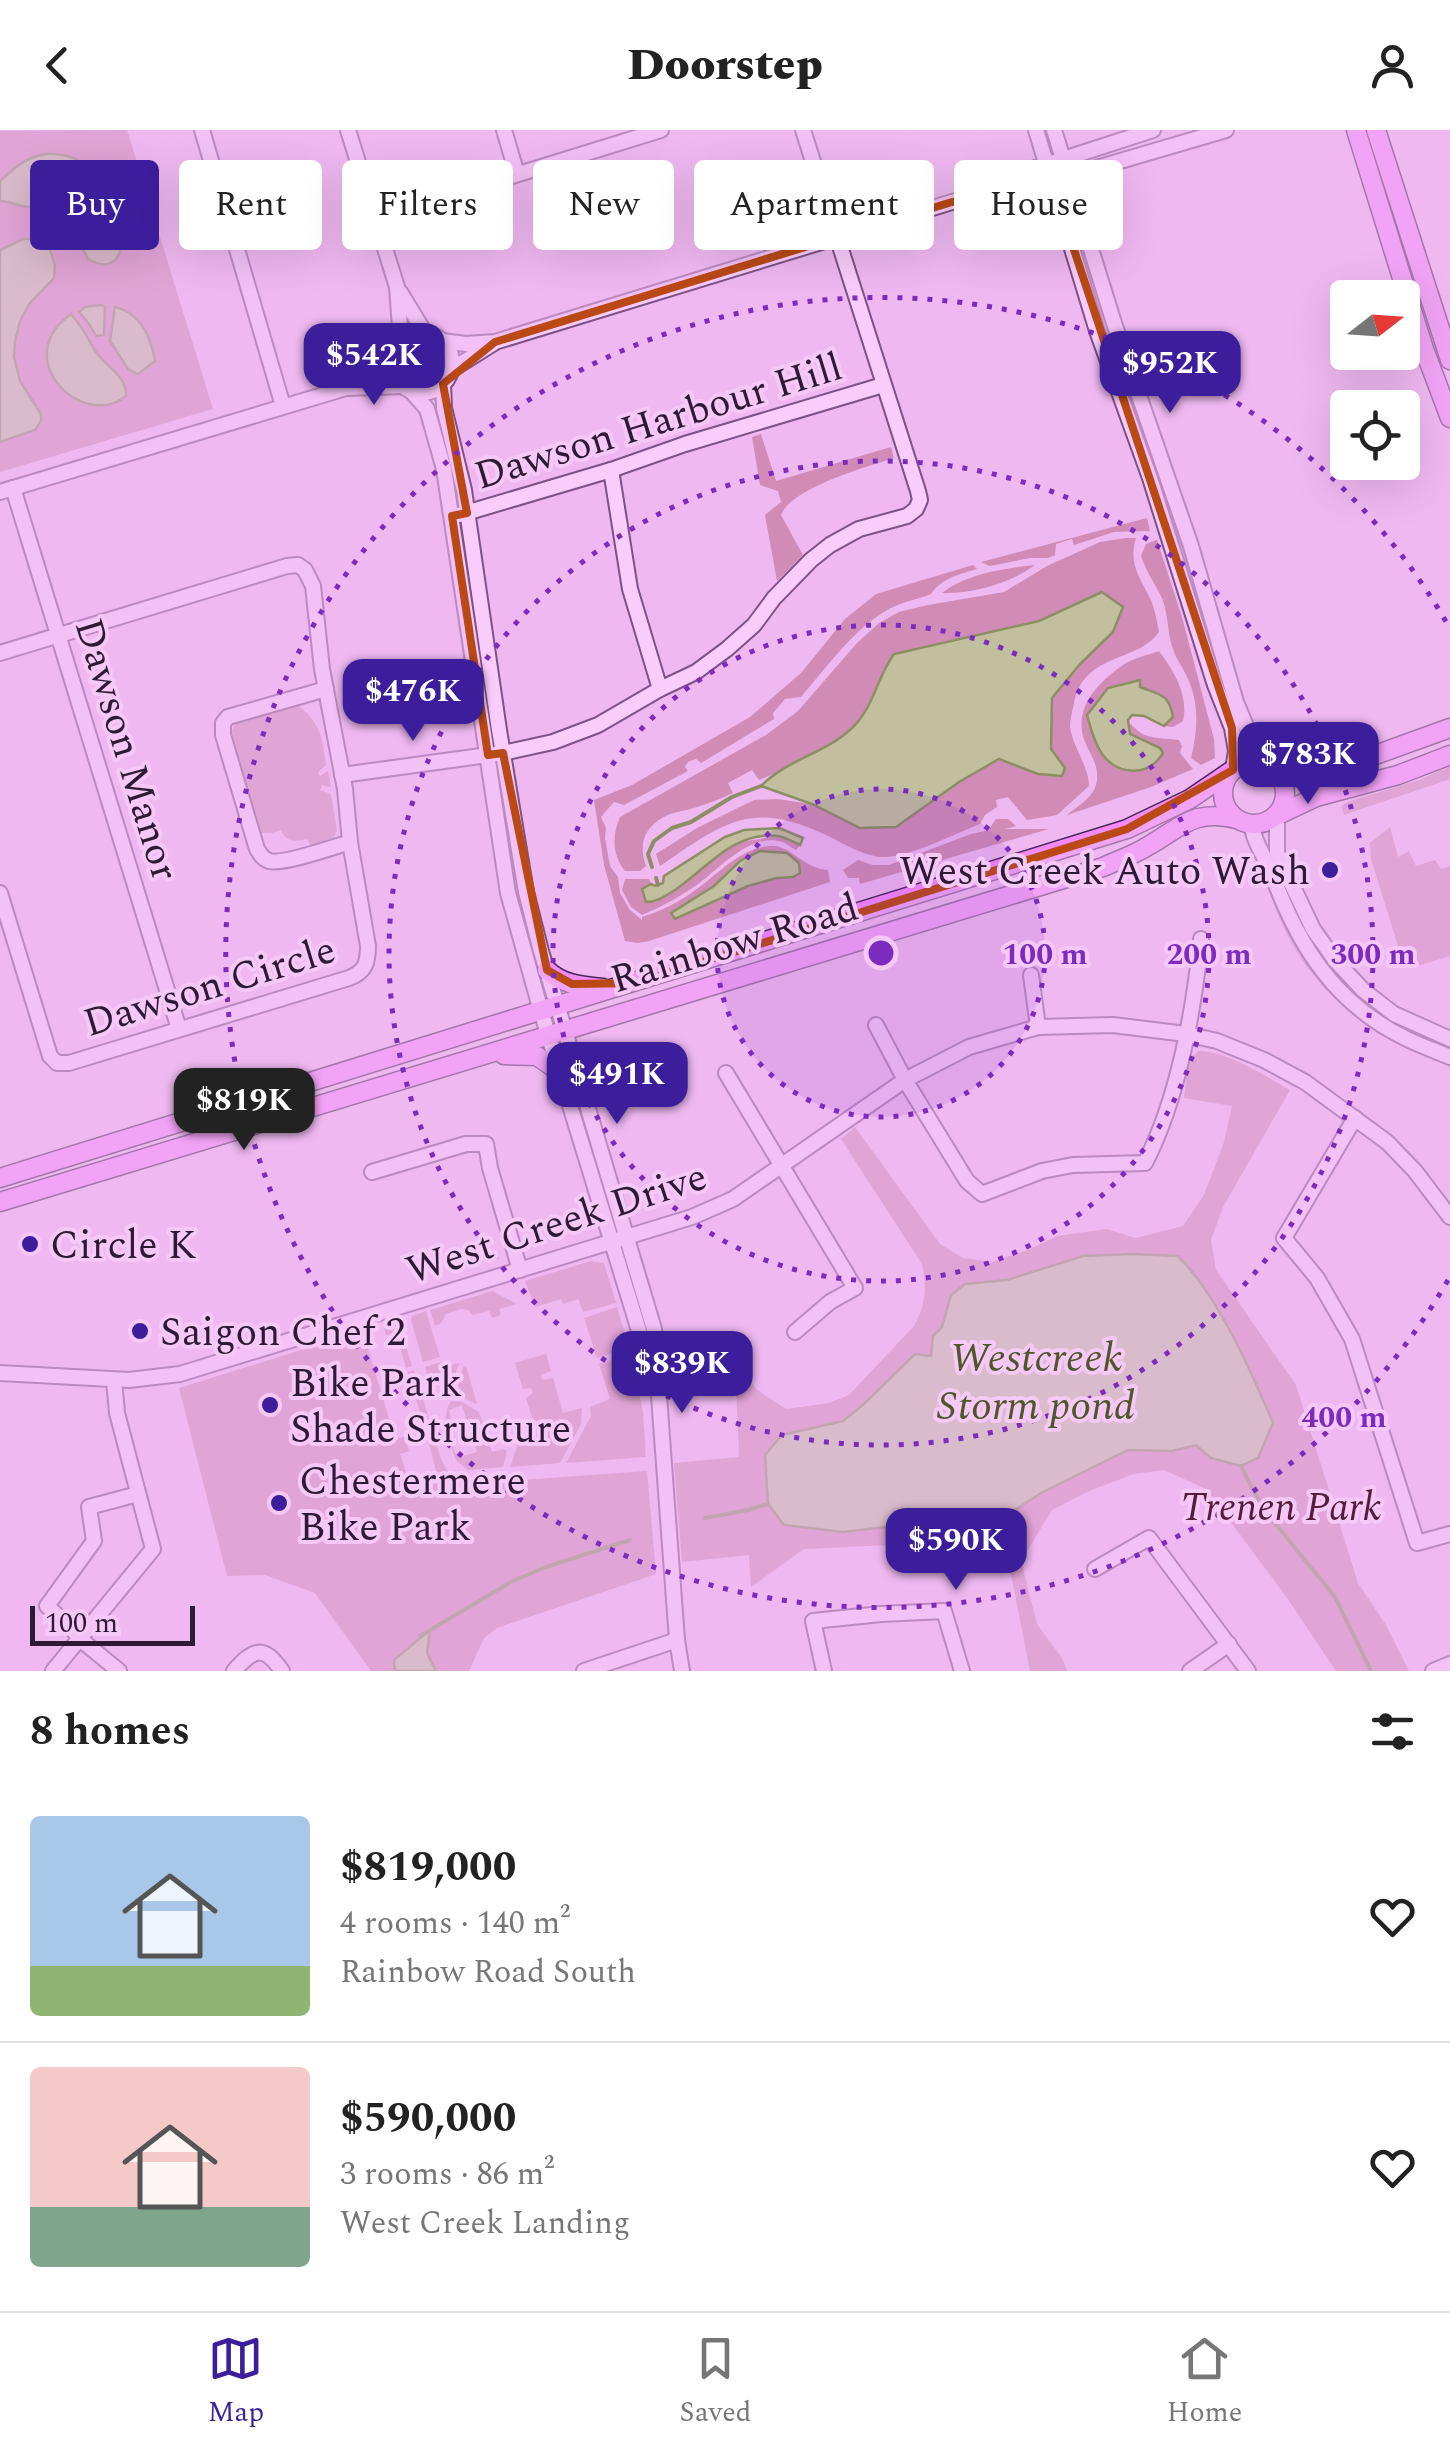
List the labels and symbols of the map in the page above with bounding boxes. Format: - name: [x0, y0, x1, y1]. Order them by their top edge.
- north arrow: [1330, 280, 1420, 370]
- pin: $542K: [304, 323, 444, 408]
- pin: $952K: [1100, 331, 1240, 416]
- street label: Dawson Harbour Hill: [467, 337, 850, 507]
- street label: Dawson Manor: [57, 611, 194, 888]
- pin: $476K: [343, 659, 483, 744]
- pin: $783K: [1238, 722, 1378, 807]
- place label: West Creek Auto Wash: [899, 842, 1310, 903]
- marker: West Creek Auto Wash: [1319, 859, 1341, 881]
- street label: Rainbow Road: [603, 878, 866, 1011]
- street label: Dawson Circle: [76, 920, 343, 1055]
- text: 100 m: [1002, 932, 1088, 978]
- text: 200 m: [1166, 932, 1252, 978]
- text: 300 m: [1330, 932, 1416, 978]
- centre of rings: [863, 935, 899, 971]
- pin: $491K: [547, 1042, 687, 1127]
- pin: $819K: [174, 1068, 314, 1153]
- street label: West Creek Drive: [399, 1147, 715, 1302]
- place label: Circle K: [50, 1216, 197, 1277]
- marker: Circle K: [19, 1233, 41, 1255]
- place label: Saigon Chef 2: [160, 1303, 406, 1364]
- marker: Saigon Chef 2: [129, 1320, 151, 1342]
- water label: Westcreek Storm pond: [937, 1327, 1135, 1438]
- pin: $839K: [612, 1331, 752, 1416]
- place label: Bike Park Shade Structure: [290, 1354, 571, 1461]
- marker: Bike Park Shade Structure: [259, 1394, 281, 1416]
- text: 400 m: [1301, 1395, 1387, 1441]
- place label: Chestermere Bike Park: [299, 1452, 526, 1559]
- park label: Trenen Park: [1181, 1478, 1382, 1539]
- marker: Chestermere Bike Park: [268, 1492, 290, 1514]
- pin: $590K: [886, 1508, 1026, 1593]
- scale bar: [30, 1601, 195, 1646]

